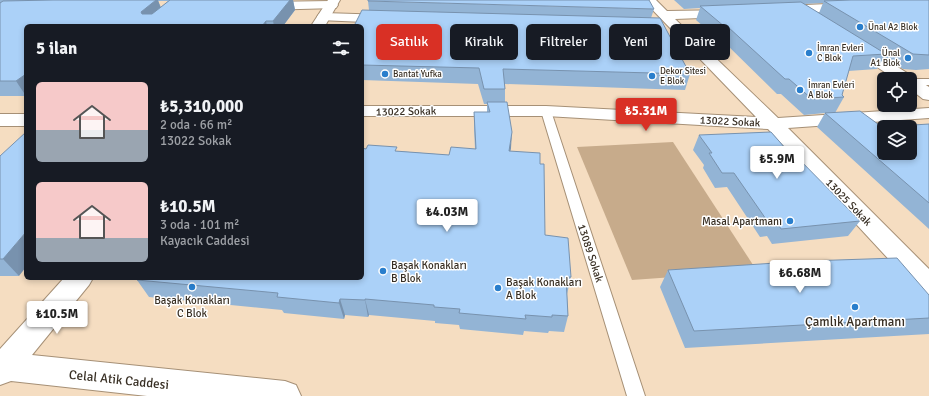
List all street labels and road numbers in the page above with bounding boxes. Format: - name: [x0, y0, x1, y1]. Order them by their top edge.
- street label: 13022 Sokak: [376, 104, 437, 119]
- street label: 13022 Sokak: [699, 113, 761, 130]
- street label: 13025 Sokak: [823, 176, 875, 229]
- street label: 13089 Sokak: [575, 222, 606, 284]
- street label: Celal Atik Caddesi: [68, 367, 170, 393]

